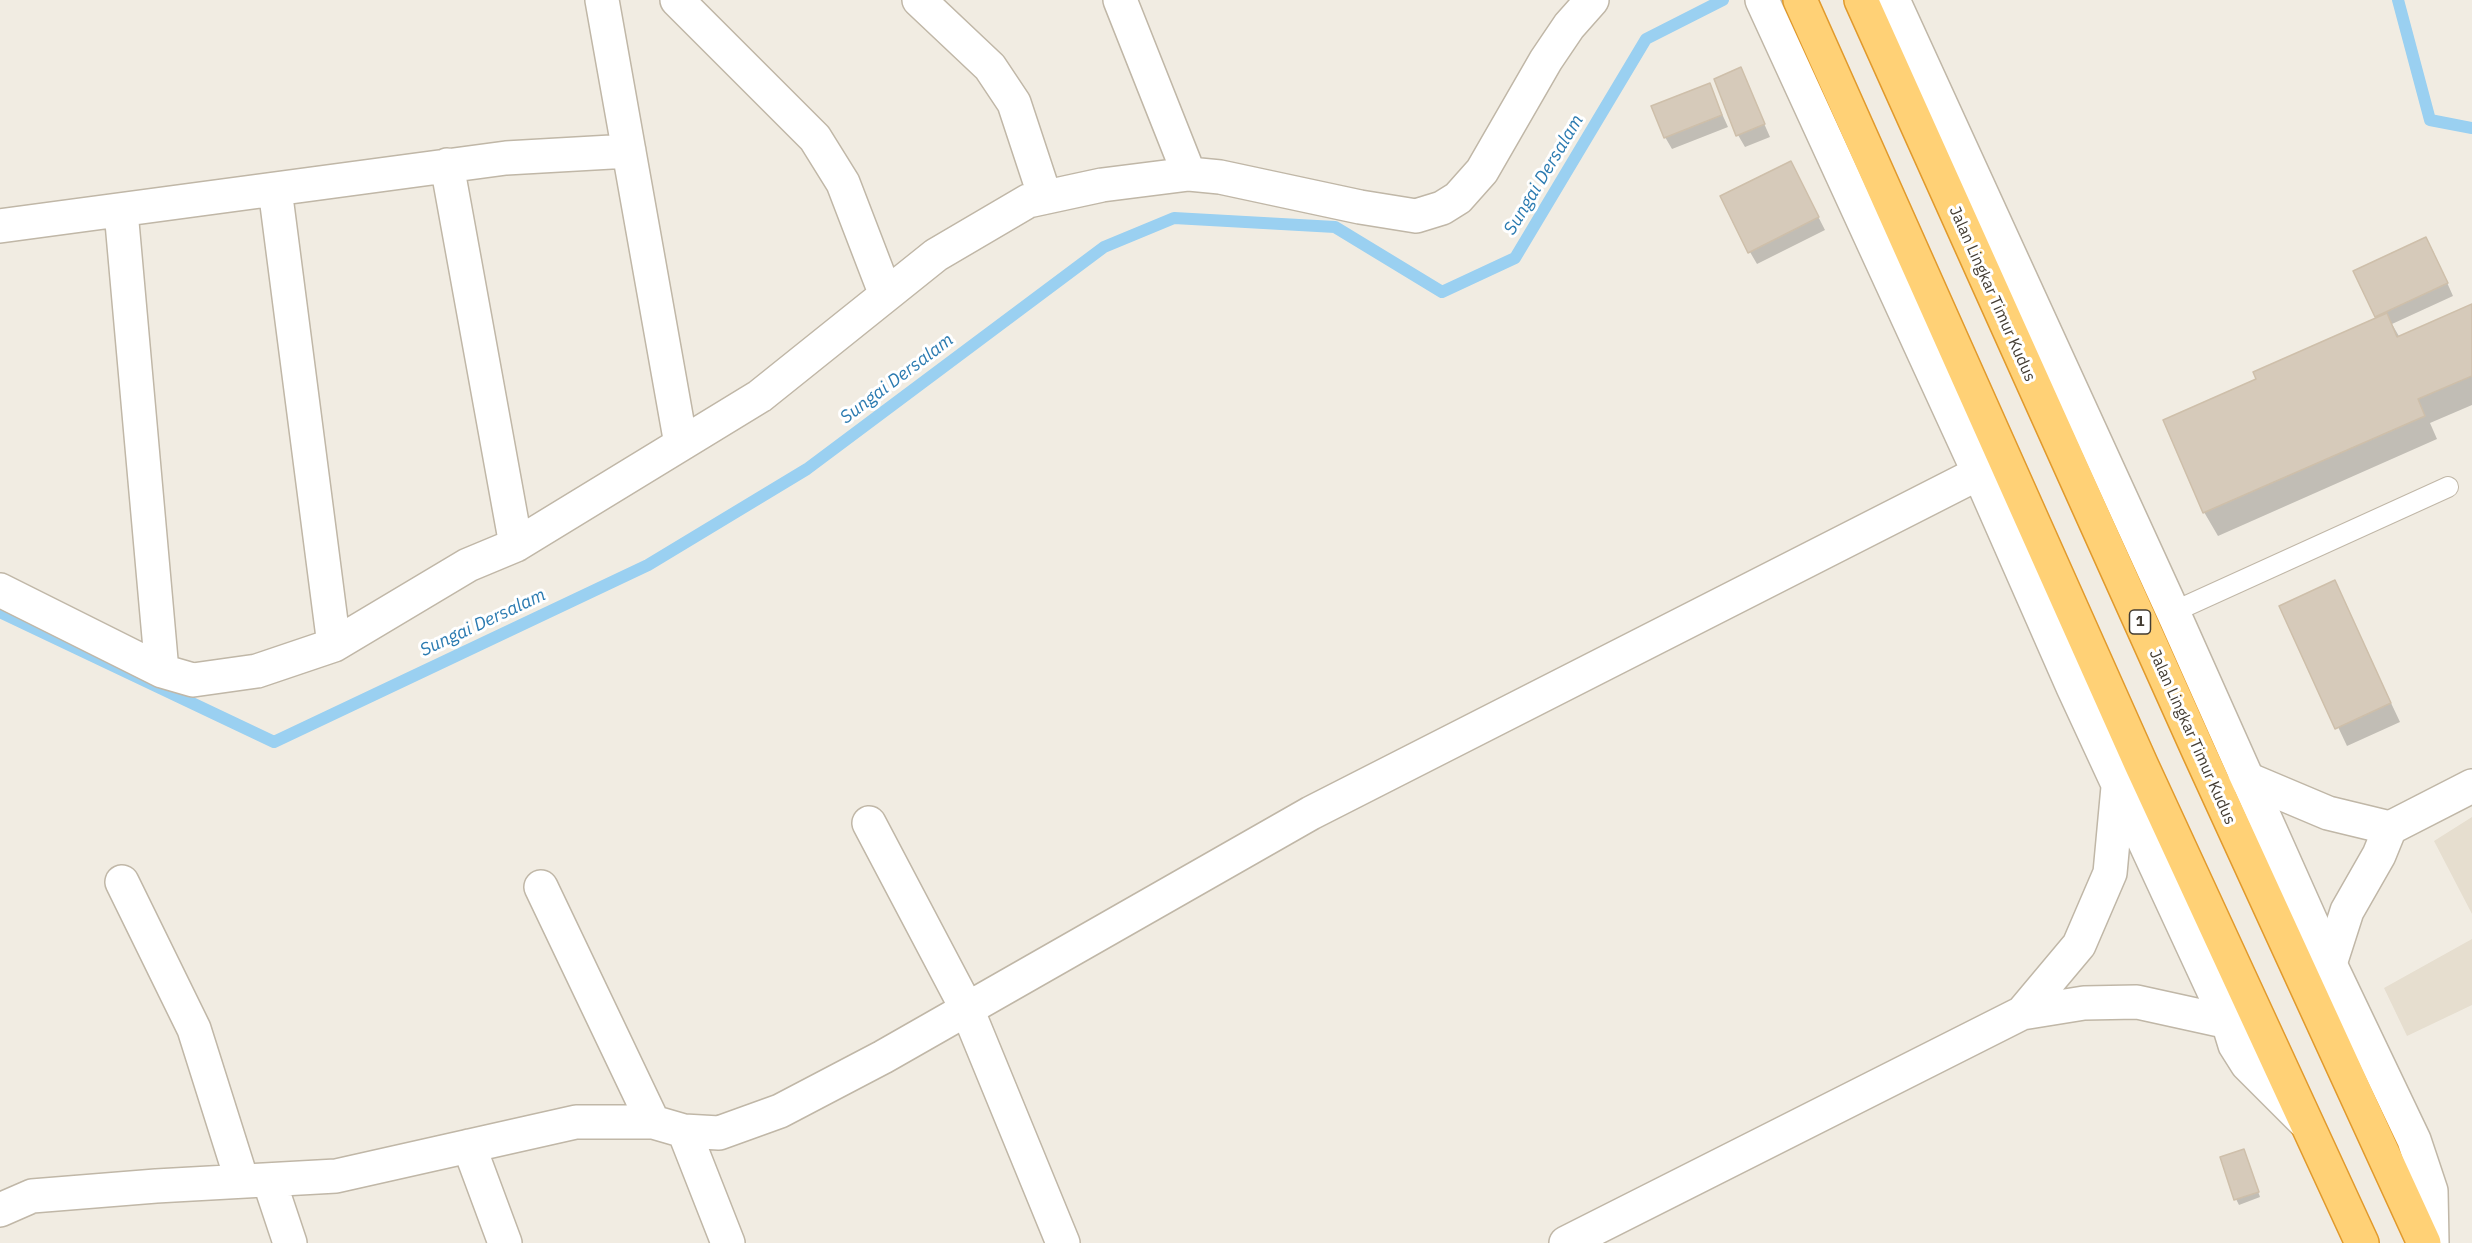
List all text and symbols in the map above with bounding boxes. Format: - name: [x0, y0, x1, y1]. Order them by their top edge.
- water label: Sungai Dersalam: [1500, 111, 1588, 239]
- street label: Jalan Lingkar Timur Kudus: [1945, 203, 2039, 385]
- water label: Sungai Dersalam: [836, 329, 958, 429]
- water label: Sungai Dersalam: [417, 584, 549, 662]
- road number: 1: [2130, 610, 2150, 634]
- street label: Jalan Lingkar Timur Kudus: [2145, 646, 2239, 828]

